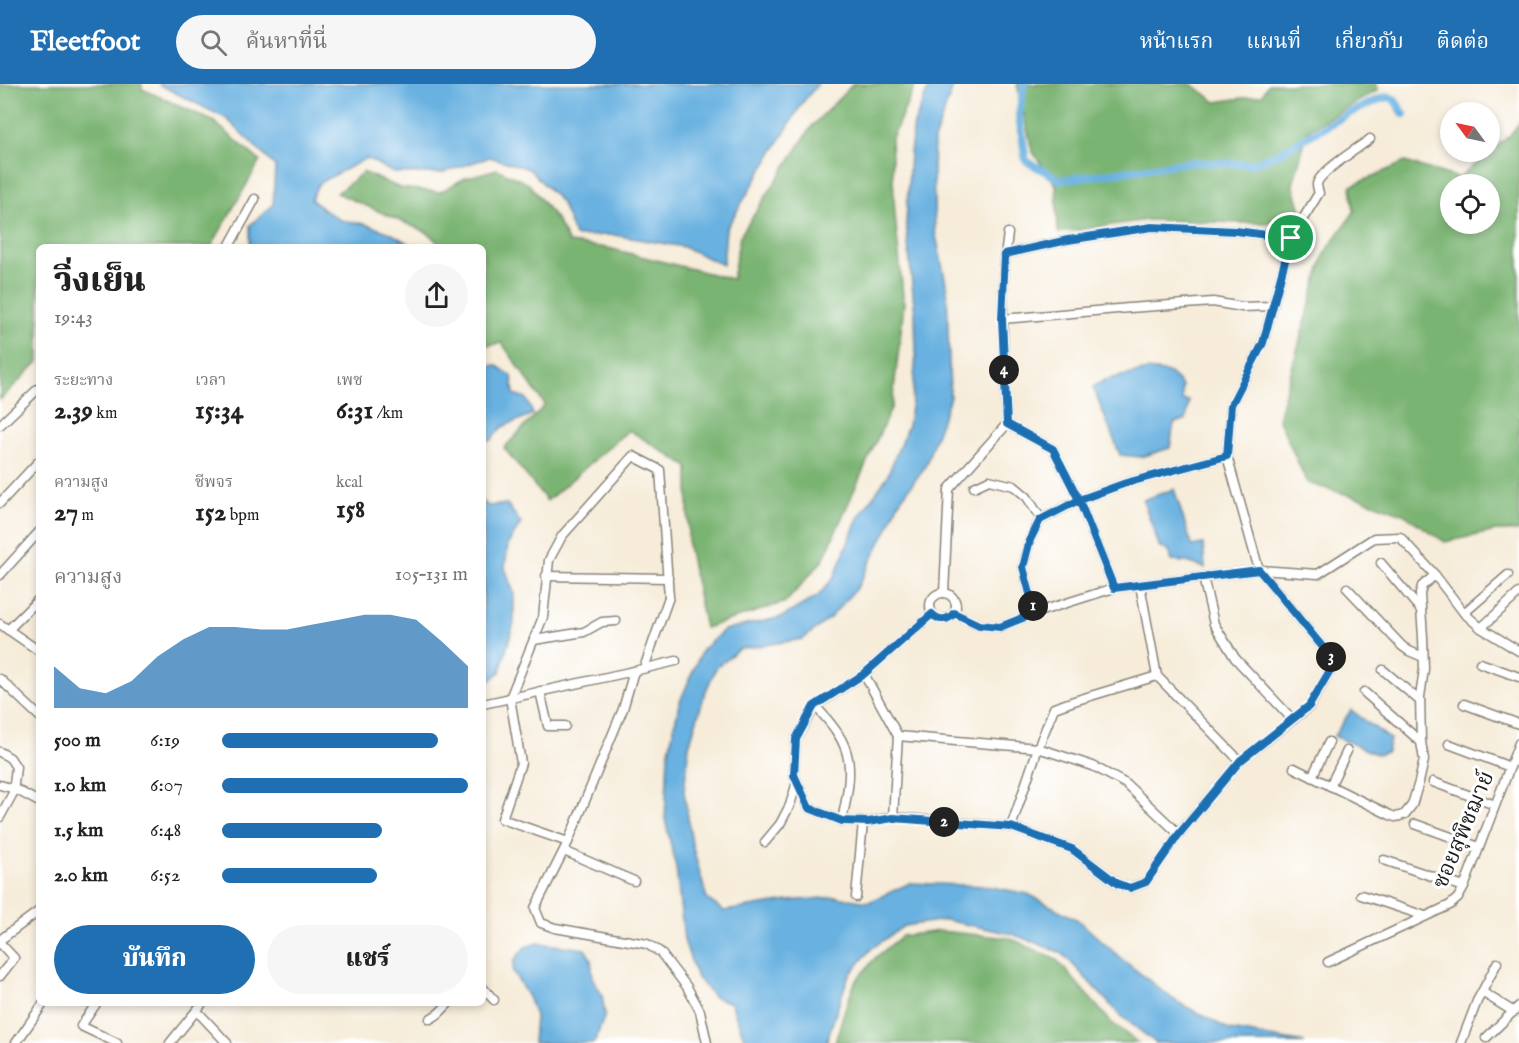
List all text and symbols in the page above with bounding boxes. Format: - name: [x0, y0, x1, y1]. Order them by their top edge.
- search box: [176, 15, 596, 69]
- text: Fleetfoot: [30, 25, 140, 60]
- icon: search: [197, 26, 230, 59]
- text: ค้นหาที่นี่: [245, 28, 327, 56]
- text: หน้าแรก: [1140, 29, 1213, 56]
- text: แผนที่: [1246, 29, 1301, 56]
- text: เกี่ยวกับ: [1334, 29, 1404, 56]
- text: ติดต่อ: [1437, 29, 1489, 56]
- north arrow: [1440, 102, 1500, 162]
- map controls: [1440, 102, 1500, 234]
- button: locate: [1440, 174, 1500, 234]
- pin: [1265, 212, 1316, 263]
- icon: arrive: [1274, 221, 1307, 254]
- text: วิ่งเย็น: [54, 261, 146, 303]
- button: share: [405, 264, 468, 327]
- text: 19:43: [54, 305, 93, 330]
- pin: 4: [989, 355, 1019, 385]
- text: 4: [1000, 360, 1008, 380]
- text: ระยะทาง: [54, 371, 113, 391]
- text: เวลา: [195, 371, 226, 391]
- text: เพซ: [336, 371, 363, 391]
- text: 2.39: [54, 394, 93, 427]
- text: 15:34: [195, 394, 243, 427]
- text: 6:31: [336, 394, 373, 427]
- text: km: [93, 404, 117, 424]
- text: /km: [373, 404, 403, 424]
- text: ความสูง: [54, 473, 109, 493]
- text: ชีพจร: [195, 473, 233, 493]
- text: kcal: [336, 473, 363, 493]
- text: 158: [336, 493, 365, 526]
- text: 27: [54, 496, 78, 529]
- text: 152: [195, 496, 226, 529]
- text: m: [78, 506, 94, 526]
- text: bpm: [226, 506, 259, 526]
- text: 105–131 m: [395, 562, 468, 587]
- text: ความสูง: [54, 565, 122, 590]
- pin: 1: [1018, 591, 1048, 621]
- text: 1: [1030, 596, 1036, 616]
- pin: 3: [1316, 642, 1346, 672]
- text: 3: [1328, 647, 1334, 667]
- text: 500 m: [54, 728, 101, 753]
- text: 6:19: [150, 728, 180, 753]
- street label: ซอยสุพิชฌาย์: [1427, 767, 1501, 893]
- text: 1.0 km: [54, 773, 106, 798]
- text: 6:07: [150, 773, 183, 798]
- pin: 2: [929, 807, 959, 837]
- text: 2: [940, 812, 948, 832]
- text: 1.5 km: [54, 818, 104, 843]
- text: 6:48: [150, 818, 181, 843]
- text: 2.0 km: [54, 863, 108, 888]
- text: 6:52: [150, 863, 180, 888]
- button: บันทึก: [54, 925, 255, 994]
- button: แชร์: [267, 925, 468, 994]

